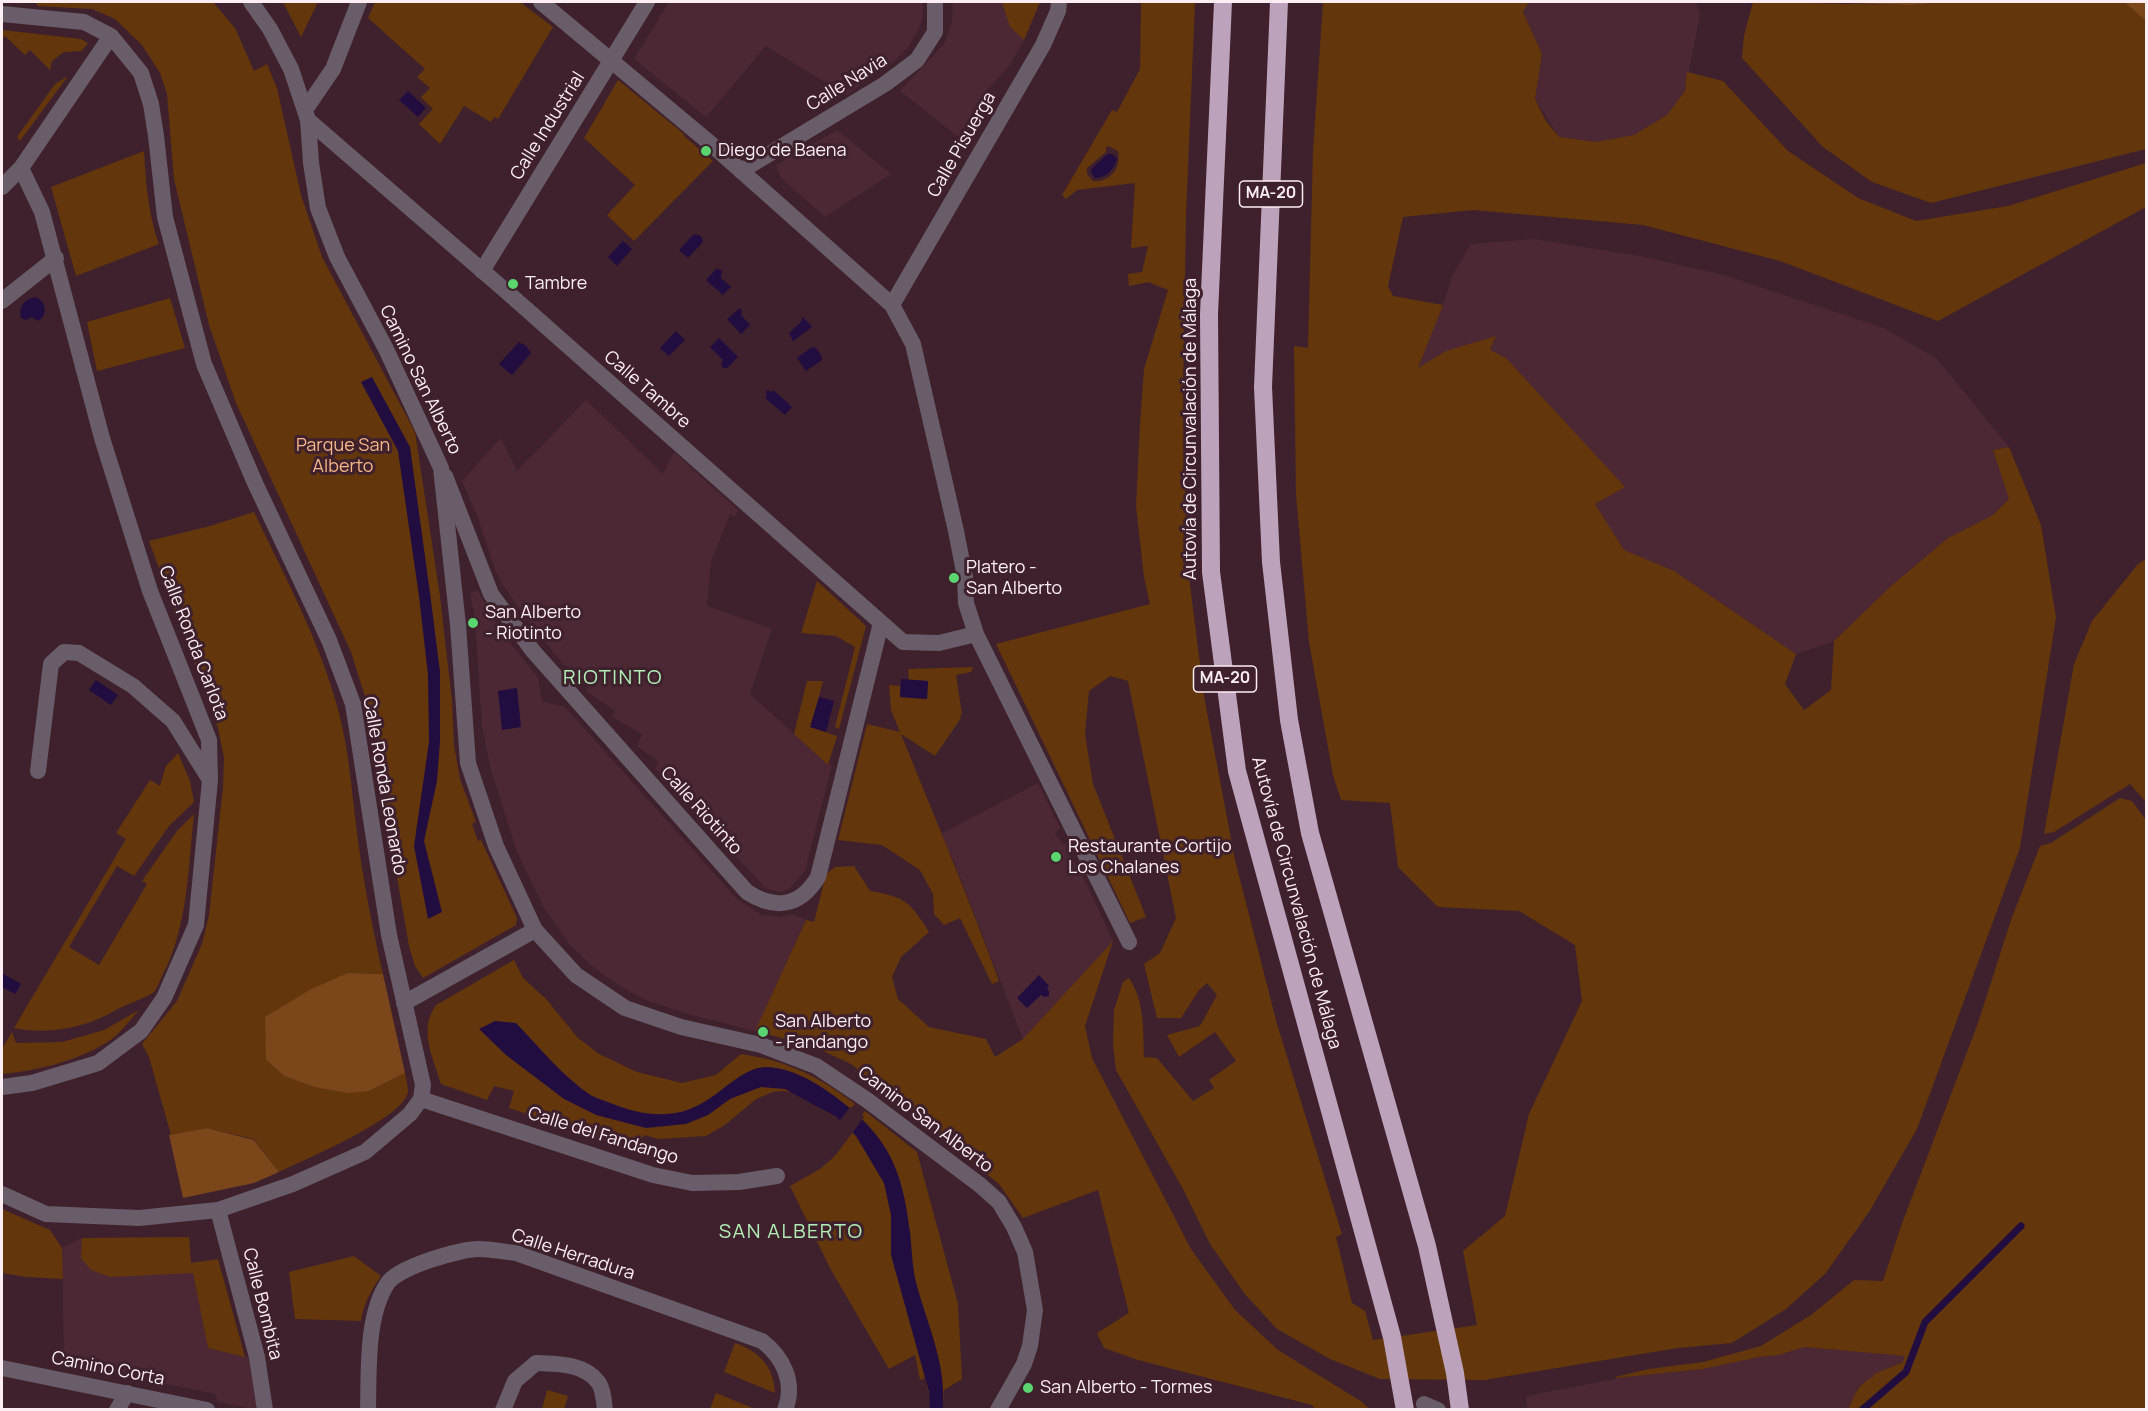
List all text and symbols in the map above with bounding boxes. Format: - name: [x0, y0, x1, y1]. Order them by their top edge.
- street label: Calle Navia: [803, 50, 891, 116]
- street label: Calle Industrial: [506, 68, 590, 184]
- street label: Calle Pisuerga: [923, 89, 1001, 201]
- place label: Diego de Baena: [718, 140, 846, 162]
- marker: Diego de Baena: [699, 144, 713, 158]
- road number: MA-20: [1240, 181, 1302, 207]
- place label: Tambre: [525, 273, 587, 295]
- marker: Tambre: [506, 277, 520, 291]
- street label: Autovía de Circunvalación de Málaga: [1180, 278, 1202, 580]
- street label: Camino San Alberto: [374, 302, 466, 458]
- street label: Calle Tambre: [599, 347, 695, 433]
- park label: Parque San Alberto: [296, 435, 390, 478]
- place label: Platero - San Alberto: [966, 557, 1062, 600]
- street label: Calle Ronda Carlota: [154, 563, 232, 723]
- marker: Platero - San Alberto: [947, 571, 961, 585]
- place label: San Alberto - Riotinto: [485, 602, 581, 644]
- marker: San Alberto - Riotinto: [466, 616, 480, 630]
- district label: RIOTINTO: [563, 666, 663, 690]
- road number: MA-20: [1194, 666, 1256, 692]
- street label: Calle Ronda Leonardo: [358, 695, 410, 877]
- street label: Autovía de Circunvalación de Málaga: [1246, 754, 1346, 1052]
- street label: Calle Riotinto: [656, 762, 746, 860]
- place label: Restaurante Cortijo Los Chalanes: [1068, 836, 1232, 878]
- marker: Restaurante Cortijo Los Chalanes: [1049, 850, 1063, 864]
- place label: San Alberto - Fandango: [775, 1011, 871, 1054]
- marker: San Alberto - Fandango: [756, 1025, 770, 1039]
- street label: Camino San Alberto: [853, 1062, 997, 1178]
- street label: Calle del Fandango: [525, 1103, 681, 1169]
- district label: SAN ALBERTO: [719, 1220, 863, 1244]
- street label: Calle Herradura: [509, 1225, 637, 1285]
- street label: Calle Bombita: [238, 1246, 286, 1362]
- street label: Camino Corta: [50, 1347, 166, 1391]
- place label: San Alberto - Tormes: [1040, 1377, 1213, 1399]
- marker: San Alberto - Tormes: [1021, 1381, 1035, 1395]

